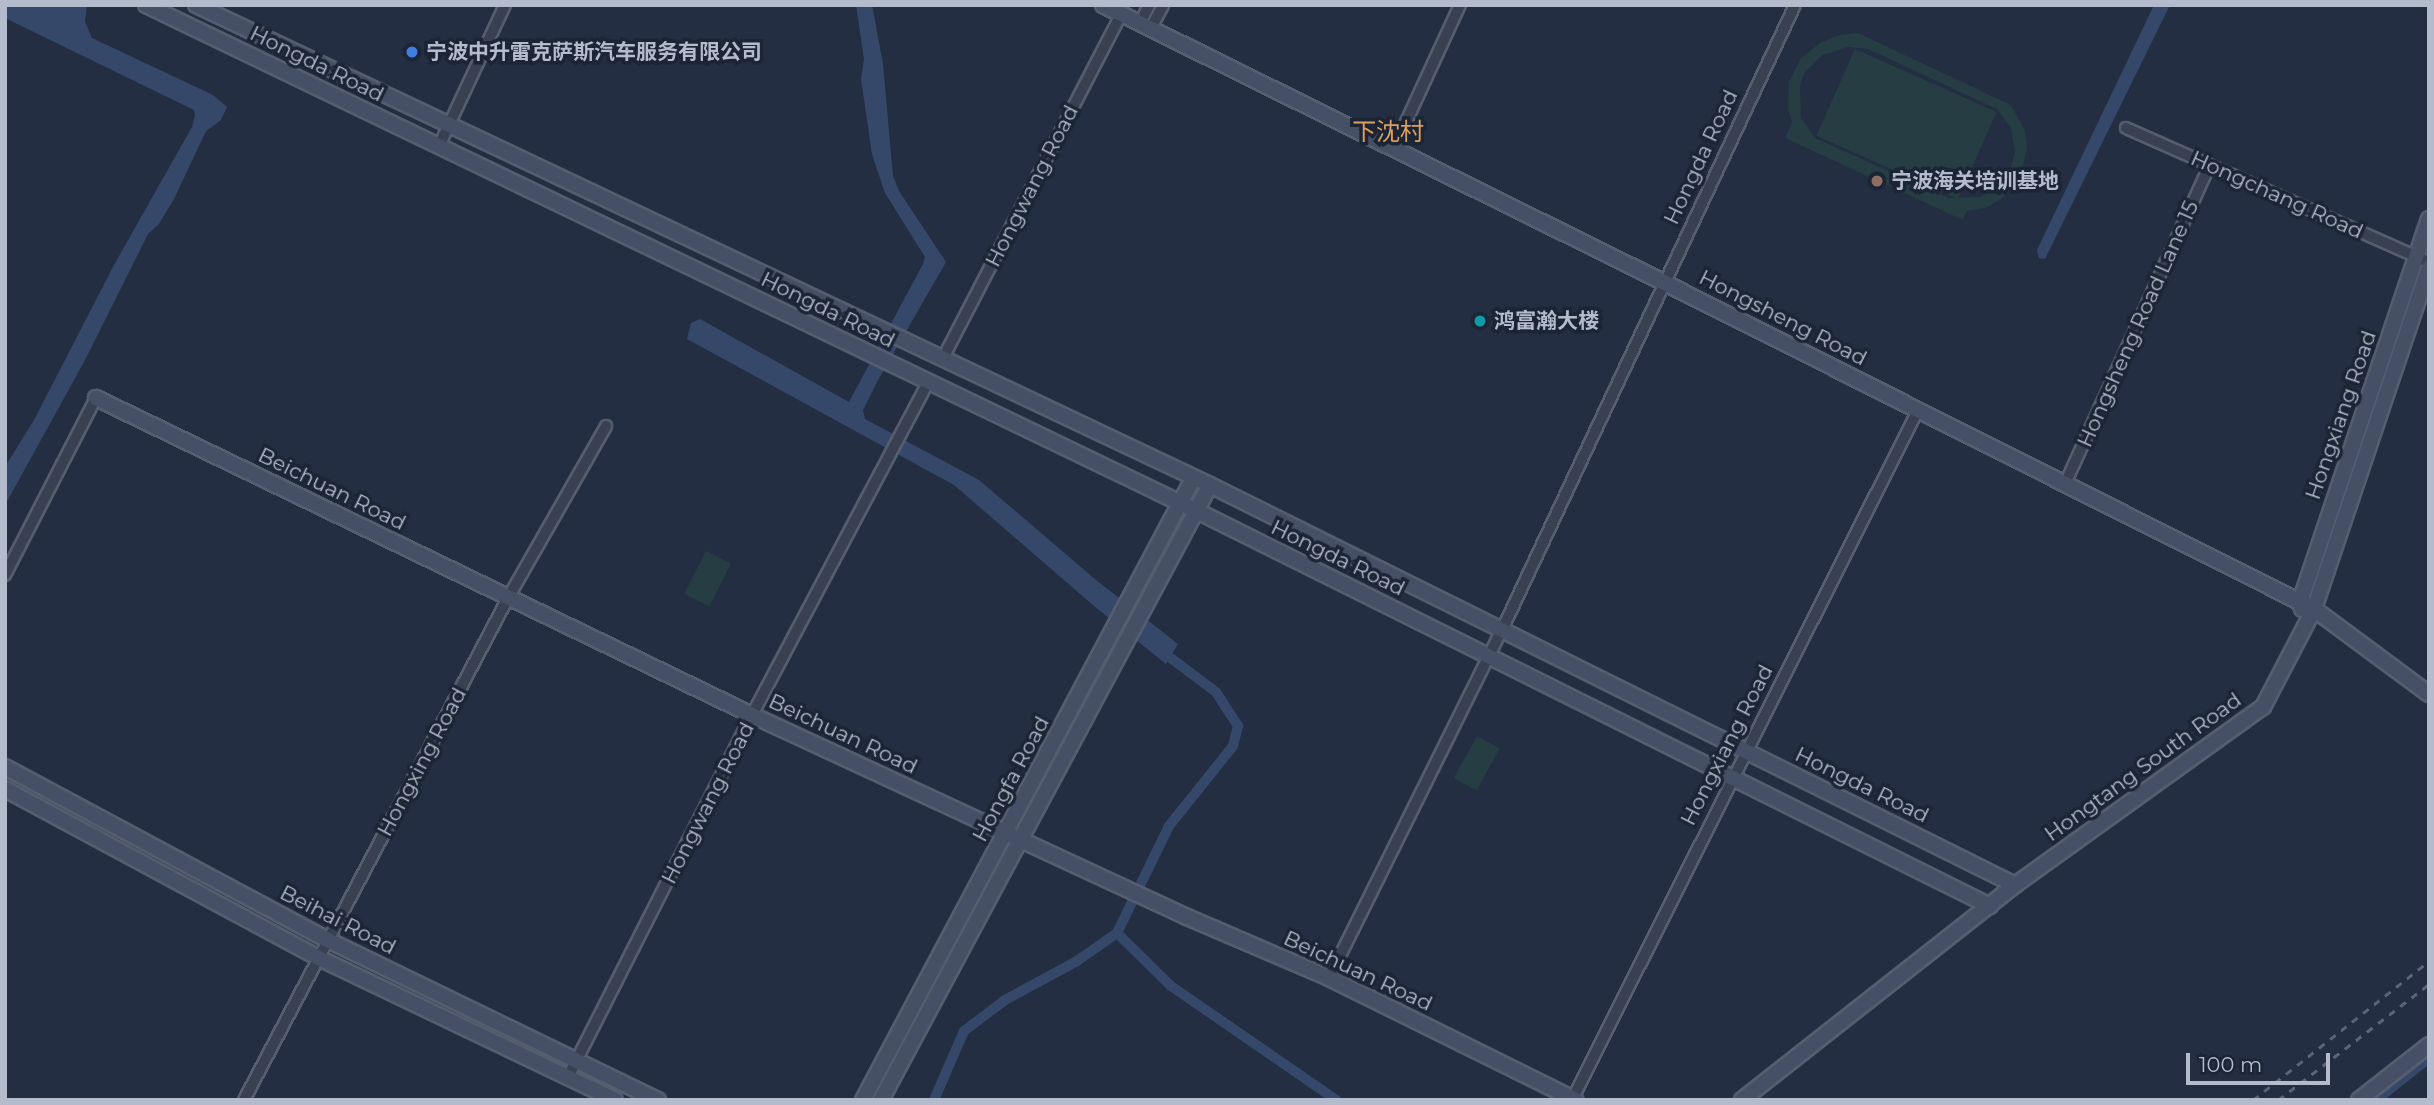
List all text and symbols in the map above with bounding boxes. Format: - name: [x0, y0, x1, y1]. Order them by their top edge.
- street label: Hongda Road: [246, 21, 388, 107]
- place label: 宁波中升雷克萨斯汽车服务有限公司: [426, 39, 762, 65]
- marker: 宁波中升雷克萨斯汽车服务有限公司: [404, 44, 420, 60]
- street label: Hongda Road: [1659, 86, 1743, 228]
- street label: Hongwang Road: [980, 101, 1084, 271]
- district label: 下沈村: [1352, 118, 1424, 146]
- street label: Hongchang Road: [2187, 146, 2367, 244]
- place label: 宁波海关培训基地: [1891, 168, 2059, 194]
- marker: 宁波海关培训基地: [1869, 173, 1885, 189]
- street label: Hongsheng Road Lane 15: [2072, 197, 2204, 451]
- street label: Hongsheng Road: [1695, 265, 1871, 371]
- street label: Hongda Road: [757, 267, 899, 353]
- place label: 鸿富瀚大楼: [1494, 308, 1599, 334]
- marker: 鸿富瀚大楼: [1472, 313, 1488, 329]
- street label: Hongxiang Road: [2300, 327, 2382, 503]
- street label: Beichuan Road: [254, 442, 410, 536]
- street label: Hongda Road: [1267, 515, 1409, 601]
- street label: Hongxiang Road: [1676, 660, 1778, 830]
- street label: Hongxing Road: [372, 683, 472, 841]
- street label: Hongtang South Road: [2040, 687, 2246, 847]
- street label: Beichuan Road: [765, 689, 921, 779]
- street label: Hongfa Road: [967, 712, 1055, 846]
- street label: Hongwang Road: [656, 718, 760, 888]
- street label: Hongda Road: [1791, 742, 1933, 828]
- street label: Beihai Road: [276, 880, 400, 960]
- street label: Beichuan Road: [1280, 926, 1436, 1016]
- scale bar: [2189, 1038, 2332, 1082]
- text: 100 m: [2199, 1052, 2262, 1077]

